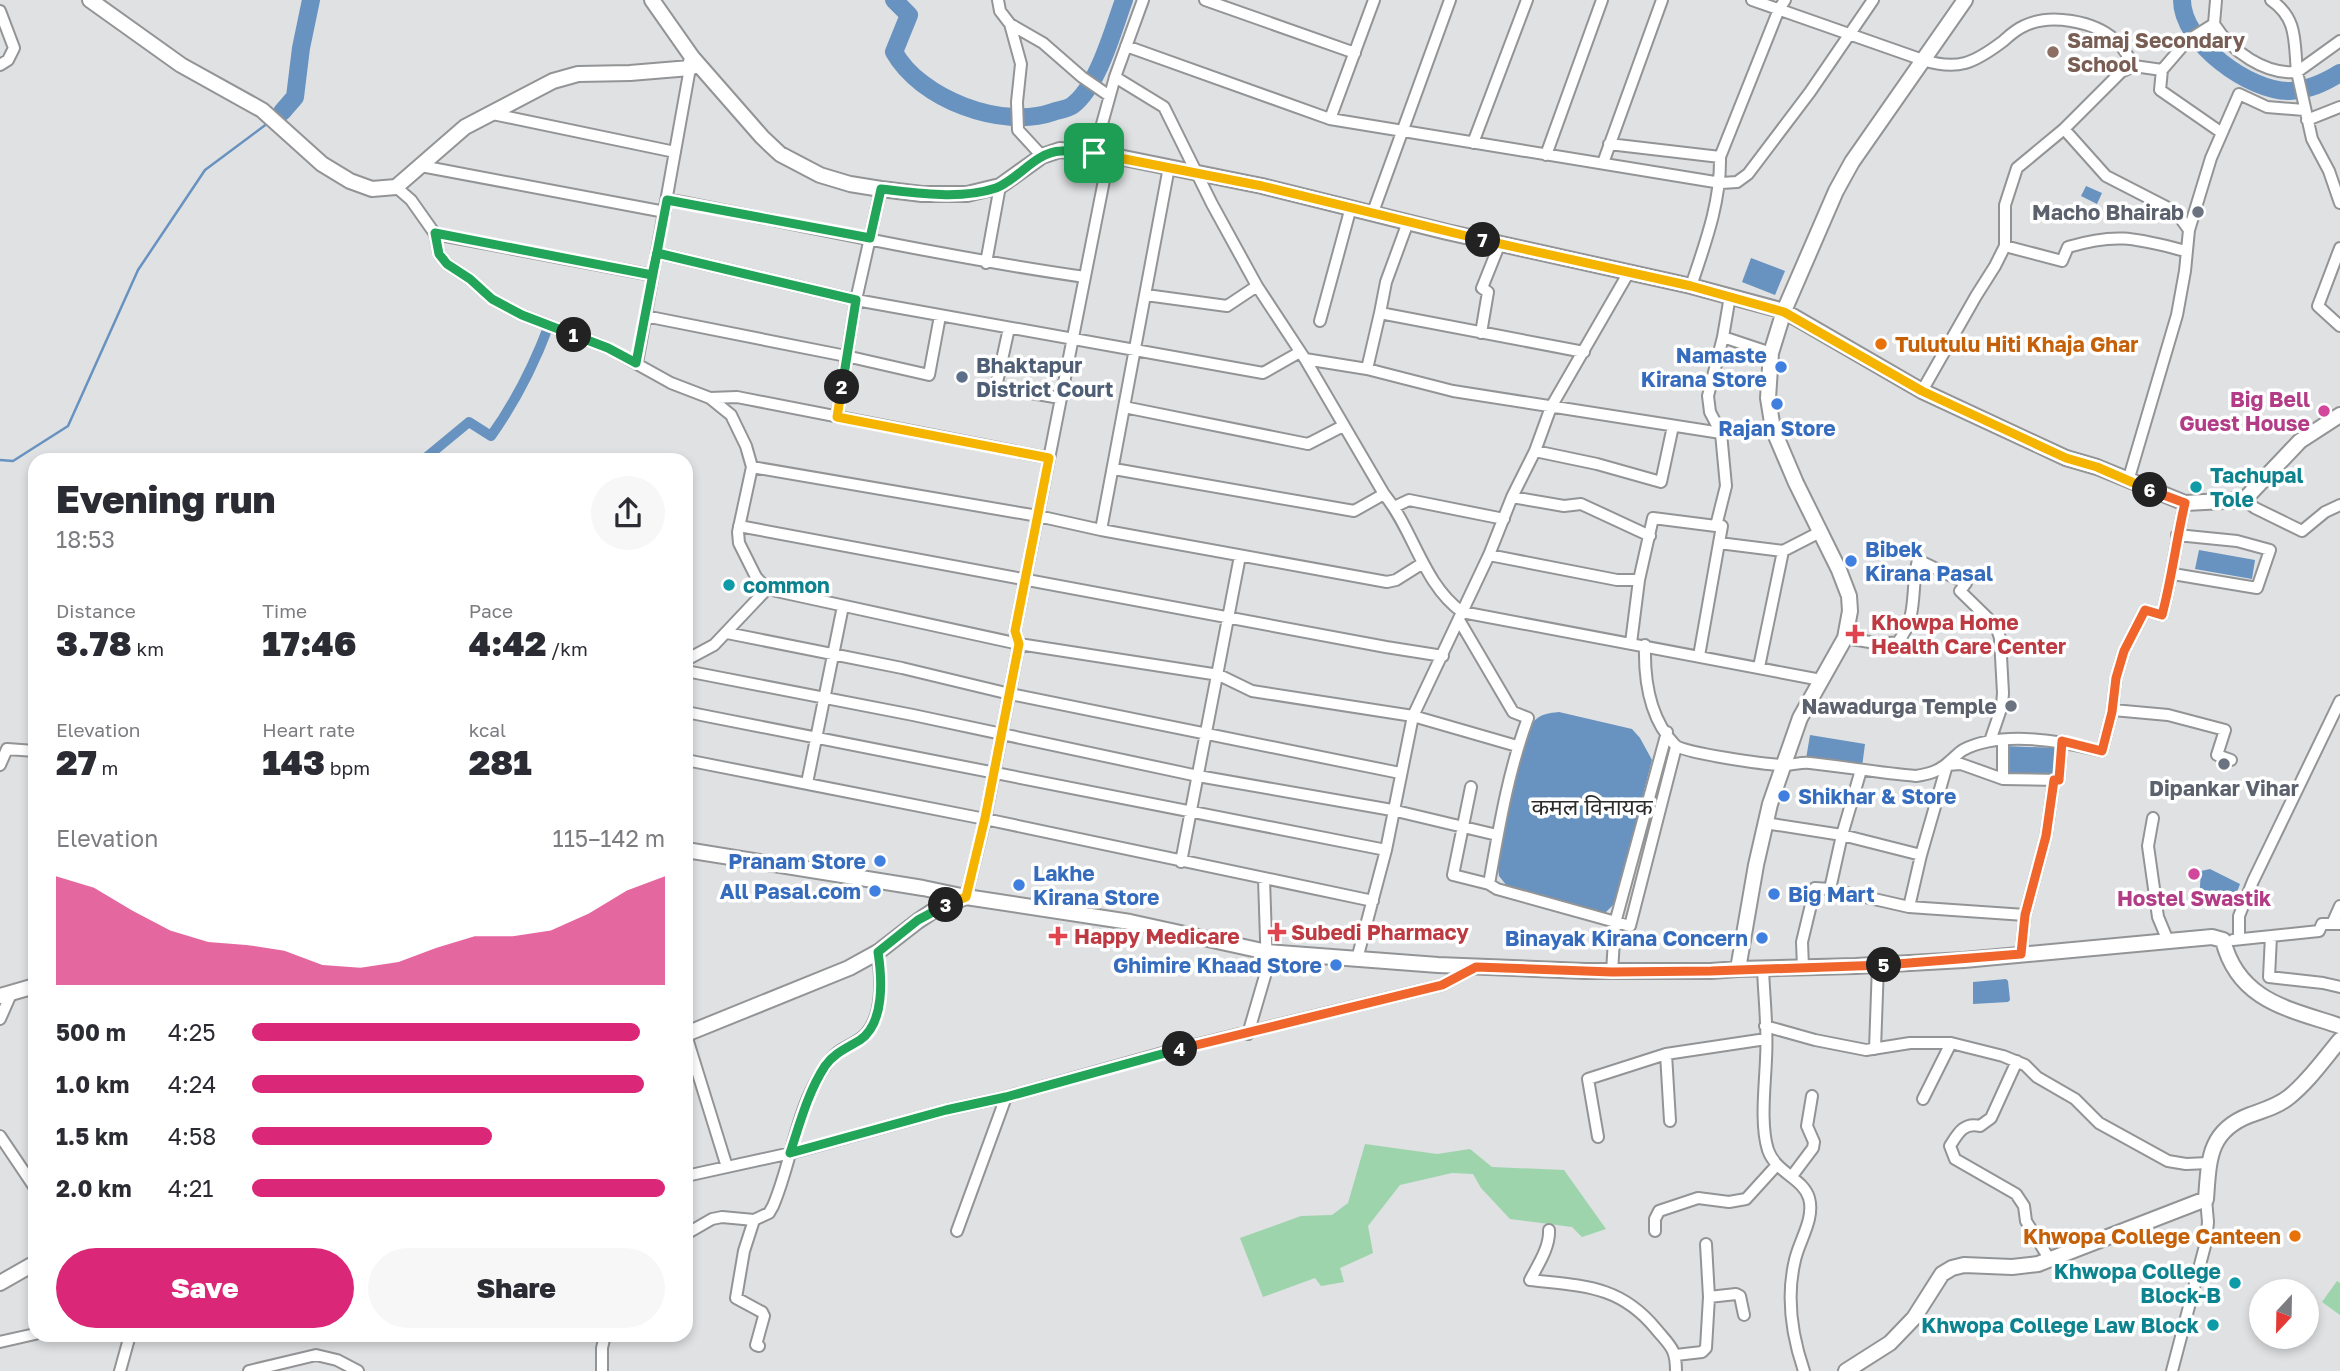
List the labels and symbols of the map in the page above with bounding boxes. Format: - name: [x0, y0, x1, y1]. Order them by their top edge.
- place label: Samaj Secondary School: [2067, 27, 2245, 77]
- marker: Samaj Secondary School: [2045, 44, 2061, 60]
- pin: [1064, 123, 1124, 183]
- place label: Macho Bhairab: [2032, 199, 2184, 225]
- marker: Macho Bhairab: [2190, 204, 2206, 220]
- pin: 7: [1466, 222, 1500, 258]
- pin: 1: [556, 318, 592, 352]
- place label: Tulutulu Hiti Khaja Ghar: [1895, 331, 2138, 357]
- marker: Tulutulu Hiti Khaja Ghar: [1873, 336, 1889, 352]
- place label: Namaste Kirana Store: [1641, 342, 1767, 392]
- place label: Bhaktapur District Court: [976, 352, 1114, 402]
- marker: Namaste Kirana Store: [1773, 359, 1789, 375]
- marker: Bhaktapur District Court: [954, 369, 970, 385]
- pin: 2: [824, 370, 860, 404]
- place label: Big Bell Guest House: [2179, 386, 2310, 436]
- marker: Rajan Store: [1769, 396, 1785, 412]
- marker: Big Bell Guest House: [2316, 403, 2332, 419]
- place label: Rajan Store: [1718, 415, 1836, 441]
- place label: Tachupal Tole: [2210, 462, 2304, 512]
- pin: 6: [2132, 472, 2168, 508]
- marker: Tachupal Tole: [2188, 479, 2204, 495]
- place label: Bibek Kirana Pasal: [1865, 536, 1993, 586]
- marker: Bibek Kirana Pasal: [1843, 553, 1859, 569]
- place label: common: [743, 572, 830, 598]
- marker: common: [721, 577, 737, 593]
- place label: Khowpa Home Health Care Center: [1871, 609, 2066, 659]
- marker: Khowpa Home Health Care Center: [1845, 624, 1865, 644]
- place label: Nawadurga Temple: [1801, 693, 1997, 719]
- marker: Nawadurga Temple: [2003, 698, 2019, 714]
- marker: Dipankar Vihar: [2216, 756, 2232, 772]
- place label: Dipankar Vihar: [2149, 775, 2299, 801]
- place label: Shikhar & Store: [1798, 783, 1956, 809]
- marker: Shikhar & Store: [1776, 788, 1792, 804]
- district label: कमल विनायक: [1531, 792, 1654, 820]
- place label: Pranam Store: [728, 848, 866, 874]
- marker: Pranam Store: [872, 853, 888, 869]
- place label: Lakhe Kirana Store: [1033, 860, 1159, 910]
- marker: Hostel Swastik: [2186, 866, 2202, 882]
- marker: Lakhe Kirana Store: [1011, 877, 1027, 893]
- place label: All Pasal.com: [720, 878, 861, 904]
- place label: Big Mart: [1788, 881, 1875, 907]
- marker: All Pasal.com: [867, 883, 883, 899]
- place label: Hostel Swastik: [2117, 885, 2271, 911]
- marker: Big Mart: [1766, 886, 1782, 902]
- pin: 3: [928, 888, 964, 922]
- place label: Subedi Pharmacy: [1291, 919, 1469, 945]
- place label: Happy Medicare: [1074, 923, 1240, 949]
- marker: Subedi Pharmacy: [1269, 924, 1285, 940]
- place label: Binayak Kirana Concern: [1505, 925, 1748, 951]
- marker: Happy Medicare: [1048, 926, 1068, 946]
- marker: Binayak Kirana Concern: [1754, 930, 1770, 946]
- pin: 5: [1867, 948, 1902, 982]
- place label: Ghimire Khaad Store: [1113, 952, 1322, 978]
- marker: Ghimire Khaad Store: [1328, 957, 1344, 973]
- pin: 4: [1162, 1032, 1198, 1066]
- place label: Khwopa College Canteen: [2023, 1223, 2281, 1249]
- marker: Khwopa College Canteen: [2287, 1228, 2303, 1244]
- place label: Khwopa College Block-B: [2054, 1258, 2221, 1308]
- marker: Khwopa College Block-B: [2227, 1275, 2243, 1291]
- north arrow: [2249, 1279, 2319, 1349]
- place label: Khwopa College Law Block: [1921, 1312, 2199, 1338]
- marker: Khwopa College Law Block: [2205, 1317, 2221, 1333]

